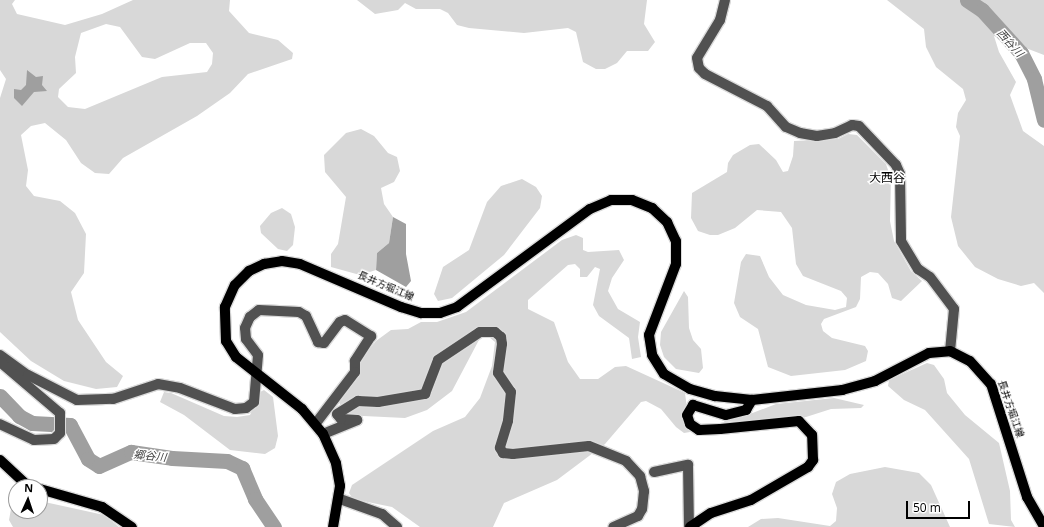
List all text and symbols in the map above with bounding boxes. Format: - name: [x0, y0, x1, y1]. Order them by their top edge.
- water label: 西谷川: [994, 26, 1026, 60]
- district label: 大西谷: [869, 171, 905, 185]
- street label: 長井方堀江線: [356, 269, 416, 303]
- street label: 長井方堀江線: [996, 379, 1026, 439]
- water label: 郷谷川: [133, 448, 167, 464]
- north arrow: [8, 479, 48, 519]
- text: N: [24, 480, 33, 495]
- scale bar: [908, 493, 972, 519]
- text: 50 m: [913, 499, 941, 516]

